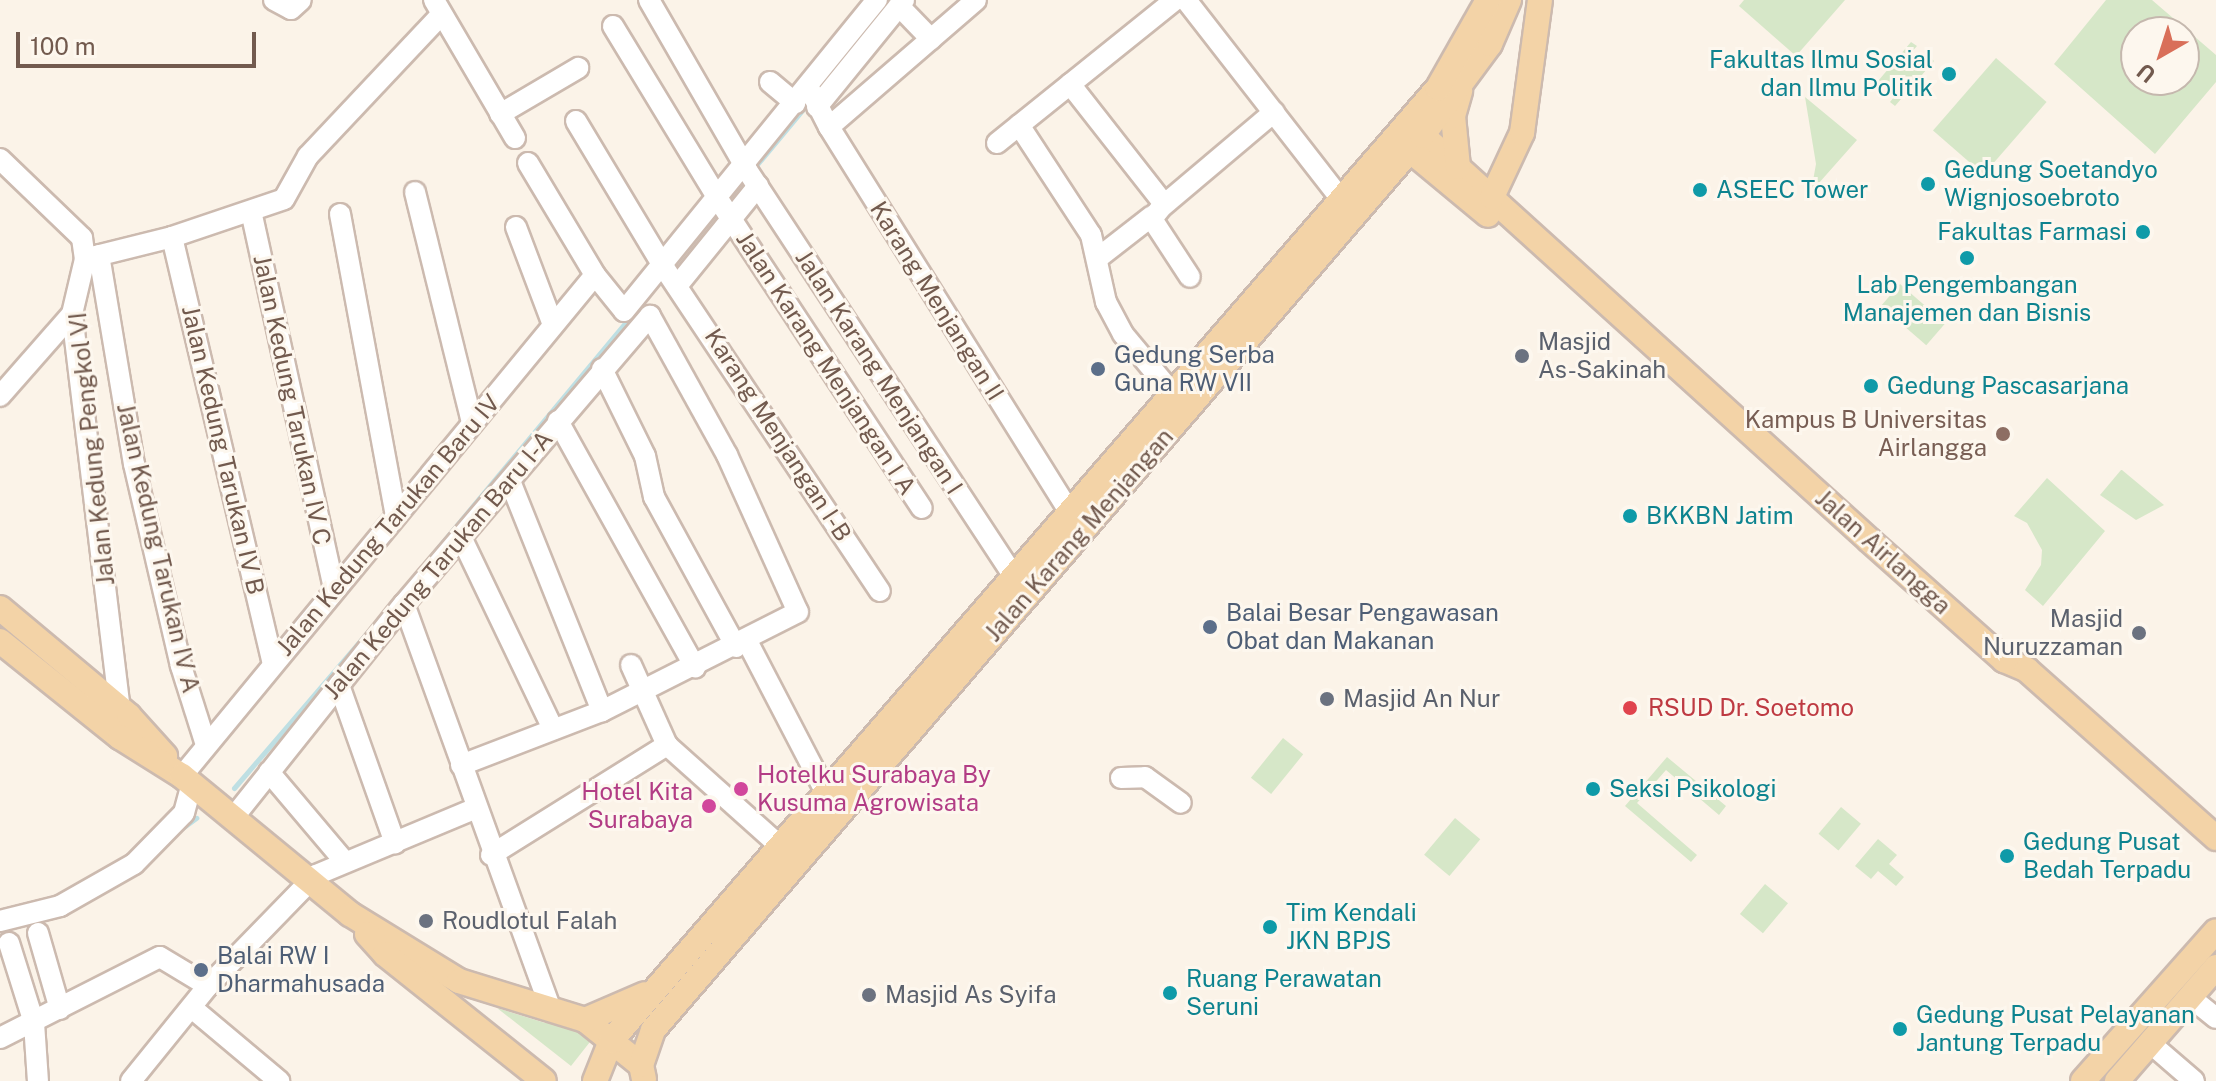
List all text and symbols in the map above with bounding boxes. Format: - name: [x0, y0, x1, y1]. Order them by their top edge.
- scale bar: [20, 16, 260, 66]
- north arrow: [2120, 16, 2200, 96]
- text: 100 m: [30, 32, 96, 60]
- place label: Fakultas Ilmu Sosial dan Ilmu Politik: [1709, 46, 1933, 102]
- text: U: [2132, 58, 2161, 88]
- marker: Fakultas Ilmu Sosial dan Ilmu Politik: [1940, 65, 1958, 83]
- place label: Gedung Soetandyo Wignjosoebroto: [1944, 156, 2158, 212]
- marker: Gedung Soetandyo Wignjosoebroto: [1919, 175, 1937, 193]
- place label: ASEEC Tower: [1716, 176, 1868, 204]
- marker: ASEEC Tower: [1691, 181, 1709, 199]
- street label: Karang Menjangan II: [864, 196, 1010, 406]
- place label: Fakultas Farmasi: [1937, 218, 2127, 246]
- marker: Fakultas Farmasi: [2134, 223, 2152, 241]
- street label: Jalan Karang Menjangan I A: [730, 226, 922, 500]
- street label: Jalan Karang Menjangan I: [789, 245, 969, 499]
- marker: Lab Pengembangan Manajemen dan Bisnis: [1958, 249, 1976, 267]
- street label: Jalan Kedung Tarukan IV C: [247, 252, 337, 548]
- place label: Lab Pengembangan Manajemen dan Bisnis: [1843, 271, 2091, 327]
- street label: Jalan Kedung Tarukan IV B: [176, 303, 270, 597]
- street label: Jalan Kedung Pengkol VI: [63, 311, 121, 587]
- street label: Karang Menjangan I-B: [698, 323, 858, 547]
- place label: Masjid As-Sakinah: [1538, 328, 1666, 384]
- place label: Gedung Serba Guna RW VII: [1114, 341, 1275, 397]
- marker: Masjid As-Sakinah: [1513, 347, 1531, 365]
- marker: Gedung Serba Guna RW VII: [1089, 360, 1107, 378]
- place label: Gedung Pascasarjana: [1887, 372, 2129, 400]
- marker: Gedung Pascasarjana: [1862, 377, 1880, 395]
- street label: Jalan Kedung Tarukan Baru IV: [270, 389, 506, 661]
- street label: Jalan Kedung Tarukan IV A: [111, 400, 205, 696]
- place label: Kampus B Universitas Airlangga: [1745, 406, 1987, 462]
- street label: Jalan Karang Menjangan: [979, 423, 1179, 647]
- street label: Jalan Kedung Tarukan Baru I-A: [317, 425, 559, 705]
- marker: Kampus B Universitas Airlangga: [1994, 425, 2012, 443]
- street label: Jalan Airlangga: [1809, 484, 1957, 620]
- place label: BKKBN Jatim: [1646, 502, 1793, 530]
- marker: BKKBN Jatim: [1621, 507, 1639, 525]
- place label: Balai Besar Pengawasan Obat dan Makanan: [1226, 599, 1499, 655]
- place label: Masjid Nuruzzaman: [1983, 605, 2123, 661]
- marker: Balai Besar Pengawasan Obat dan Makanan: [1201, 618, 1219, 636]
- marker: Masjid Nuruzzaman: [2130, 624, 2148, 642]
- place label: Masjid An Nur: [1343, 685, 1500, 713]
- marker: Masjid An Nur: [1318, 690, 1336, 708]
- place label: RSUD Dr. Soetomo: [1648, 694, 1854, 722]
- marker: RSUD Dr. Soetomo: [1619, 697, 1641, 719]
- place label: Hotelku Surabaya By Kusuma Agrowisata: [757, 761, 991, 817]
- place label: Seksi Psikologi: [1609, 775, 1776, 803]
- place label: Hotel Kita Surabaya: [581, 778, 693, 834]
- marker: Hotelku Surabaya By Kusuma Agrowisata: [732, 780, 750, 798]
- marker: Seksi Psikologi: [1584, 780, 1602, 798]
- marker: Hotel Kita Surabaya: [700, 797, 718, 815]
- place label: Gedung Pusat Bedah Terpadu: [2023, 828, 2191, 884]
- marker: Gedung Pusat Bedah Terpadu: [1998, 847, 2016, 865]
- place label: Tim Kendali JKN BPJS: [1286, 899, 1417, 955]
- place label: Roudlotul Falah: [442, 907, 617, 935]
- marker: Roudlotul Falah: [417, 912, 435, 930]
- marker: Tim Kendali JKN BPJS: [1261, 918, 1279, 936]
- place label: Balai RW I Dharmahusada: [217, 942, 385, 998]
- marker: Balai RW I Dharmahusada: [192, 961, 210, 979]
- place label: Ruang Perawatan Seruni: [1186, 965, 1382, 1021]
- place label: Masjid As Syifa: [885, 981, 1057, 1009]
- marker: Ruang Perawatan Seruni: [1161, 984, 1179, 1002]
- marker: Masjid As Syifa: [860, 986, 878, 1004]
- place label: Gedung Pusat Pelayanan Jantung Terpadu: [1916, 1001, 2195, 1057]
- marker: Gedung Pusat Pelayanan Jantung Terpadu: [1891, 1020, 1909, 1038]

